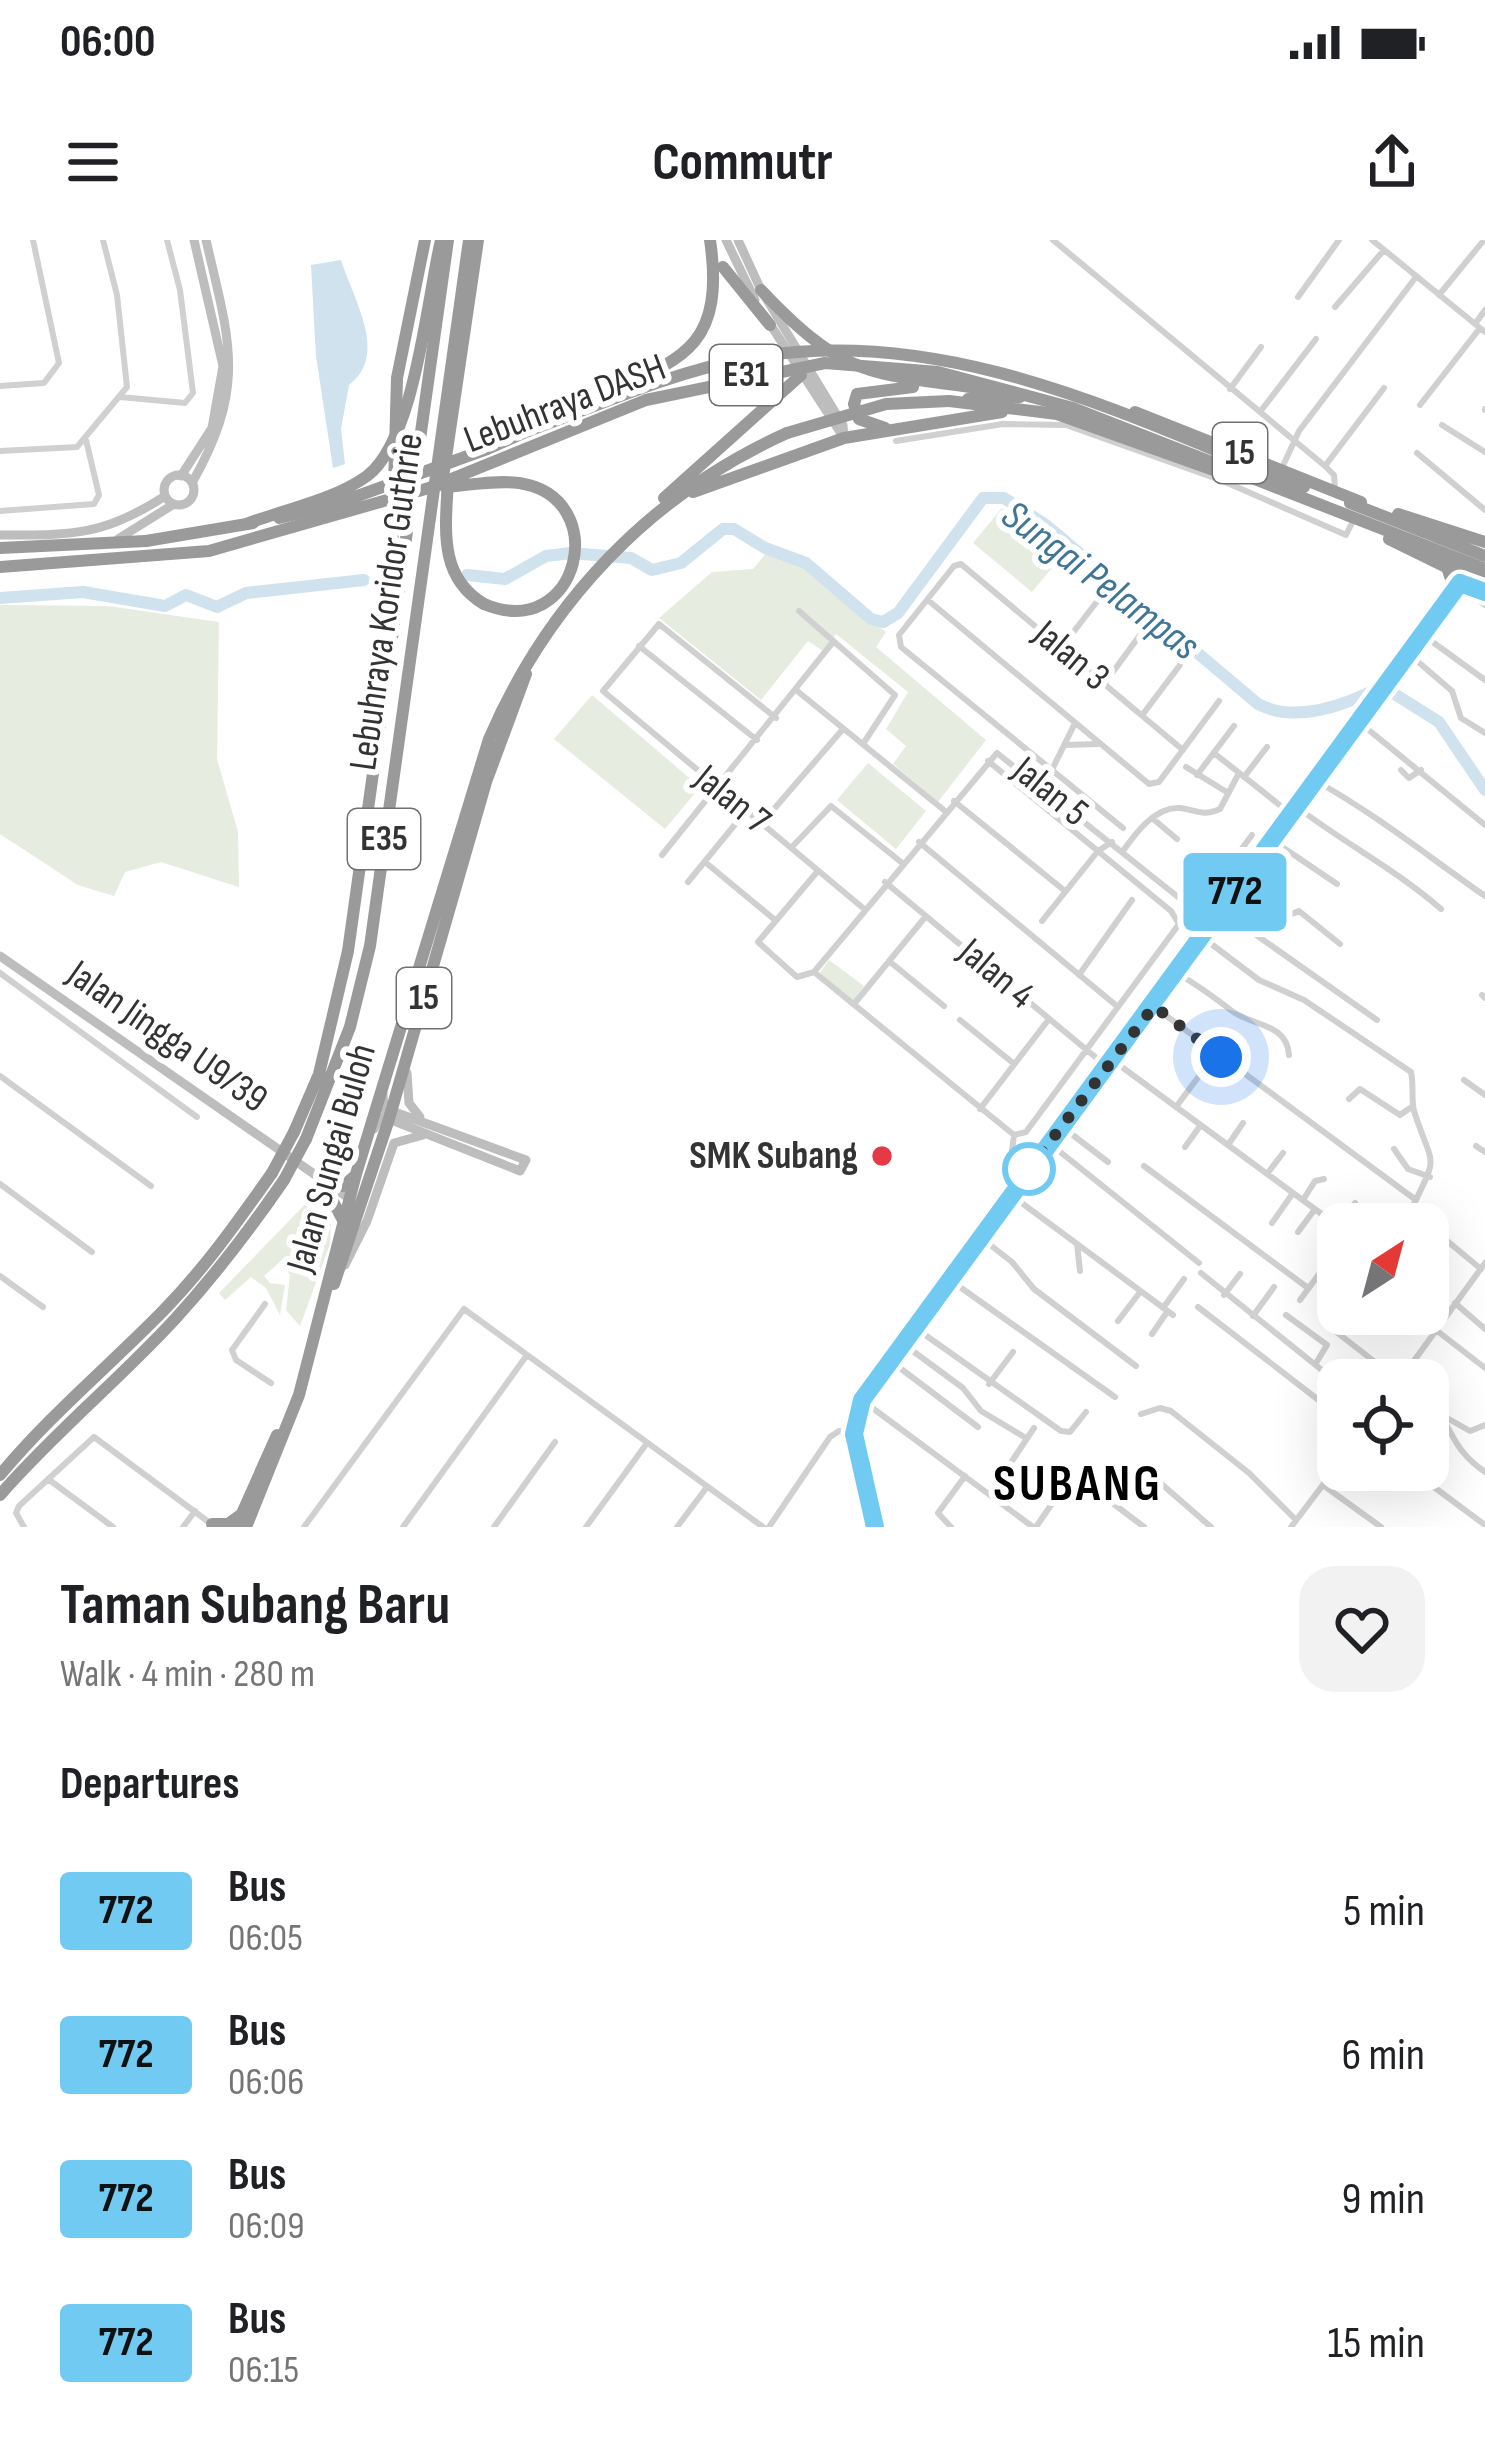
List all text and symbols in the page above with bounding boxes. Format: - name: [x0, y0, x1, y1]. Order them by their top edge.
- text: 06:00: [60, 15, 156, 70]
- icon: menu: [60, 129, 126, 195]
- icon: share: [1359, 129, 1425, 195]
- text: Commutr: [652, 130, 833, 195]
- street label: Lebuhraya DASH: [458, 344, 672, 464]
- road number: E31: [710, 345, 782, 405]
- road number: 15: [1213, 423, 1267, 483]
- street label: Lebuhraya Koridor Guthrie: [340, 430, 434, 774]
- water label: Sungai Pelampas: [991, 490, 1209, 672]
- street label: Jalan 3: [1023, 610, 1118, 701]
- street label: Jalan 5: [1002, 747, 1097, 837]
- street label: Jalan 7: [684, 755, 780, 845]
- road number: E35: [348, 809, 420, 869]
- line badge: 772: [1166, 853, 1304, 931]
- text: 772: [1207, 866, 1263, 917]
- street label: Jalan 4: [948, 928, 1043, 1019]
- street label: Jalan Jingga U9/39: [57, 950, 276, 1123]
- road number: 15: [397, 968, 451, 1028]
- your location: [1191, 1027, 1251, 1087]
- street label: Jalan Sungai Buloh: [277, 1038, 387, 1278]
- place label: SMK Subang: [689, 1133, 858, 1180]
- marker: SMK Subang: [869, 1143, 895, 1169]
- unlabelled marker: [1004, 1144, 1054, 1194]
- north arrow: [1317, 1203, 1449, 1335]
- map controls: [1317, 1203, 1449, 1491]
- button: locate: [1317, 1359, 1449, 1491]
- district label: SUBANG: [993, 1454, 1163, 1515]
- button: heart: [1299, 1566, 1425, 1692]
- text: Taman Subang Baru: [60, 1572, 450, 1640]
- text: Walk · 4 min · 280 m: [60, 1651, 315, 1698]
- text: Departures: [60, 1757, 239, 1812]
- text: Bus: [228, 1860, 286, 1915]
- text: 5 min: [1343, 1884, 1425, 1939]
- text: 772: [98, 1885, 154, 1936]
- text: 06:05: [228, 1915, 303, 1962]
- text: Bus: [228, 2004, 286, 2059]
- text: 6 min: [1342, 2028, 1425, 2083]
- text: 772: [98, 2029, 154, 2080]
- text: 06:06: [228, 2059, 304, 2106]
- text: Bus: [228, 2148, 286, 2203]
- text: 9 min: [1341, 2172, 1425, 2227]
- text: 772: [98, 2173, 154, 2224]
- text: 06:09: [228, 2203, 304, 2250]
- text: Bus: [228, 2292, 286, 2347]
- text: 15 min: [1328, 2316, 1425, 2371]
- text: 772: [98, 2317, 154, 2368]
- text: 06:15: [228, 2347, 299, 2394]

